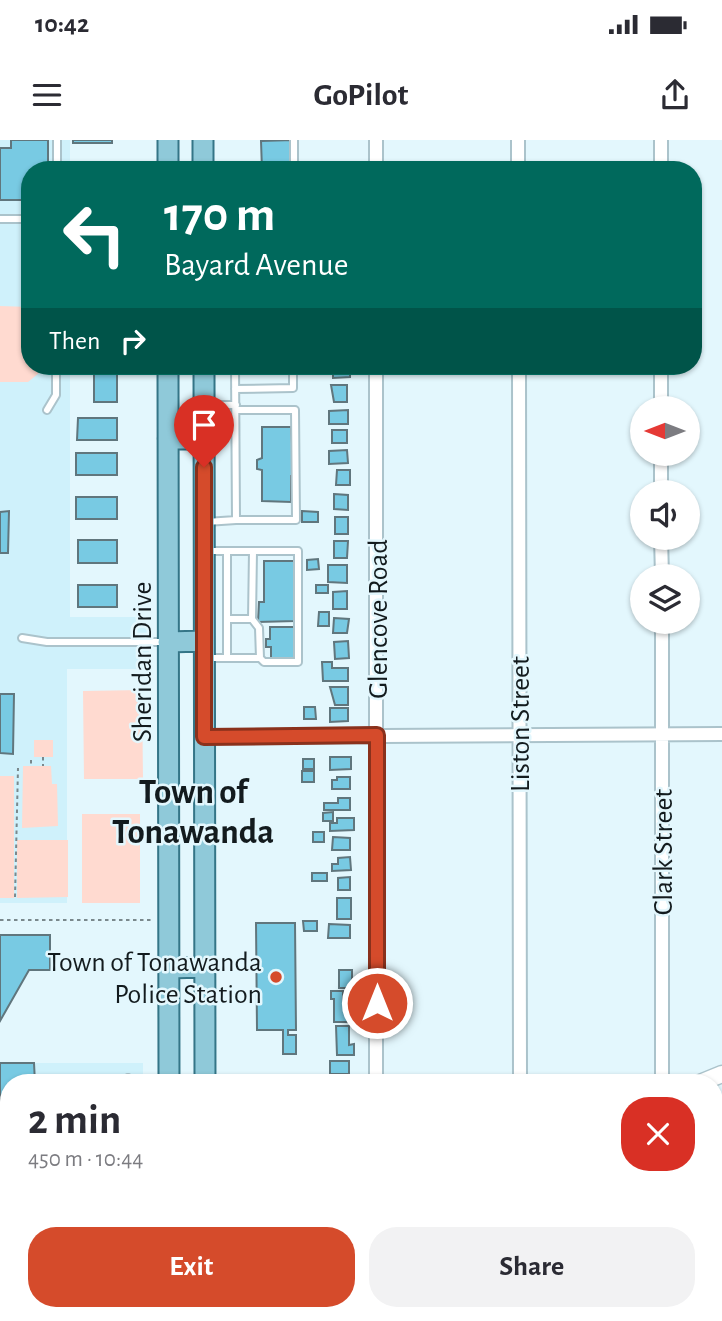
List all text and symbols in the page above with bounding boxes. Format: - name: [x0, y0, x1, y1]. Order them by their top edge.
- text: 10:42: [35, 11, 89, 37]
- icon: menu: [28, 76, 66, 114]
- icon: share: [656, 76, 694, 114]
- text: GoPilot: [314, 79, 408, 111]
- icon: left: [49, 189, 140, 280]
- text: 170 m: [164, 191, 275, 240]
- text: Bayard Avenue: [164, 249, 349, 281]
- icon: right: [114, 322, 152, 360]
- text: Then: [49, 328, 100, 354]
- pin: [174, 395, 234, 467]
- north arrow: [630, 396, 700, 466]
- map controls: [630, 396, 700, 634]
- icon: arrive: [185, 406, 223, 444]
- button: sound: [630, 480, 700, 550]
- street label: Glencove Road: [365, 539, 393, 699]
- button: layers: [630, 564, 700, 634]
- street label: Sheridan Drive: [129, 582, 157, 742]
- street label: Liston Street: [507, 656, 535, 792]
- district label: Town of Tonawanda: [112, 775, 274, 850]
- street label: Clark Street: [650, 789, 678, 915]
- place label: Town of Tonawanda Police Station: [47, 949, 262, 1009]
- position arrow: [340, 966, 414, 1040]
- marker: Town of Tonawanda Police Station: [268, 969, 284, 985]
- button: close: [621, 1097, 695, 1171]
- text: 2 min: [28, 1099, 121, 1141]
- text: 450 m · 10:44: [28, 1148, 143, 1171]
- button: Exit: [28, 1227, 355, 1307]
- button: Share: [369, 1227, 695, 1307]

